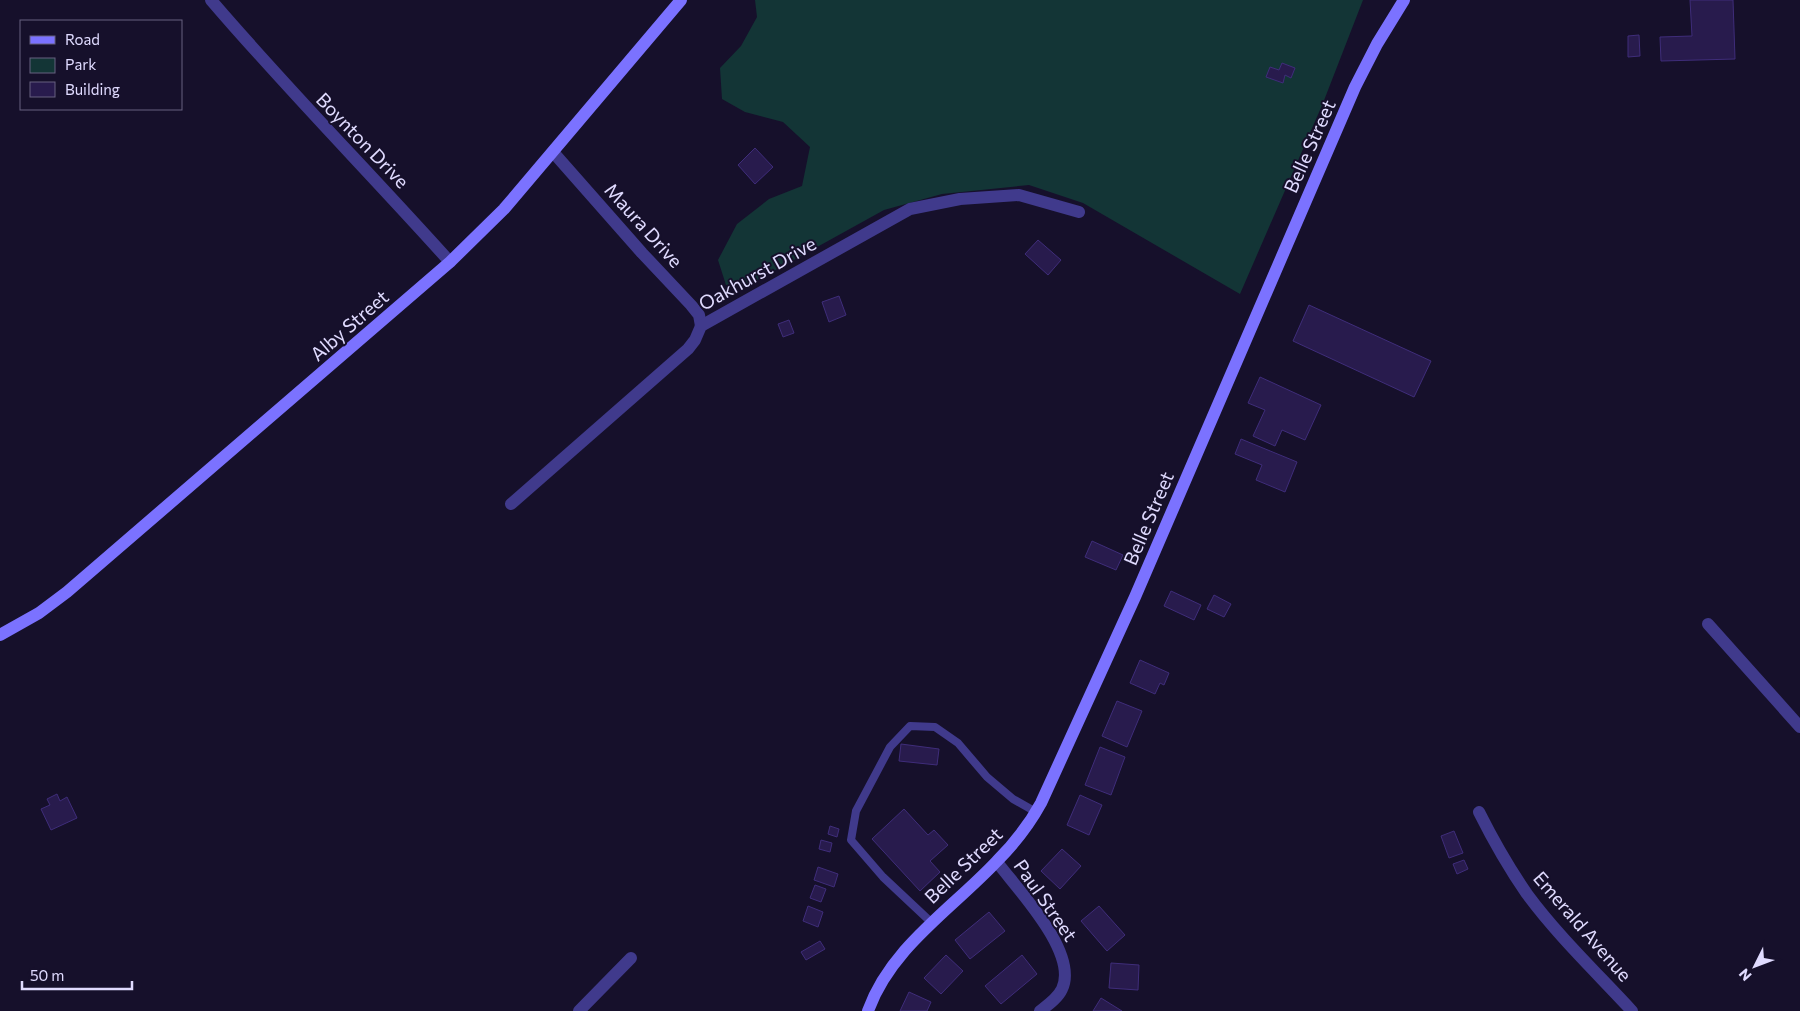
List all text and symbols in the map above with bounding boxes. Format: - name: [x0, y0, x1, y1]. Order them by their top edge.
- legend: [20, 20, 182, 110]
- text: Road: [65, 30, 100, 48]
- text: Park: [65, 55, 96, 73]
- text: Building: [65, 80, 120, 98]
- street label: Boynton Drive: [312, 88, 414, 192]
- street label: Belle Street: [1278, 96, 1340, 196]
- street label: Maura Drive: [600, 178, 688, 272]
- street label: Oakhurst Drive: [694, 231, 820, 315]
- street label: Alby Street: [305, 285, 393, 365]
- street label: Belle Street: [1118, 468, 1178, 568]
- street label: Belle Street: [919, 822, 1007, 908]
- street label: Paul Street: [1009, 855, 1083, 946]
- street label: Emerald Avenue: [1529, 866, 1637, 986]
- north arrow: [1730, 941, 1780, 991]
- scale bar: [22, 958, 132, 990]
- text: N: [1735, 965, 1755, 985]
- text: 50 m: [30, 966, 64, 984]

